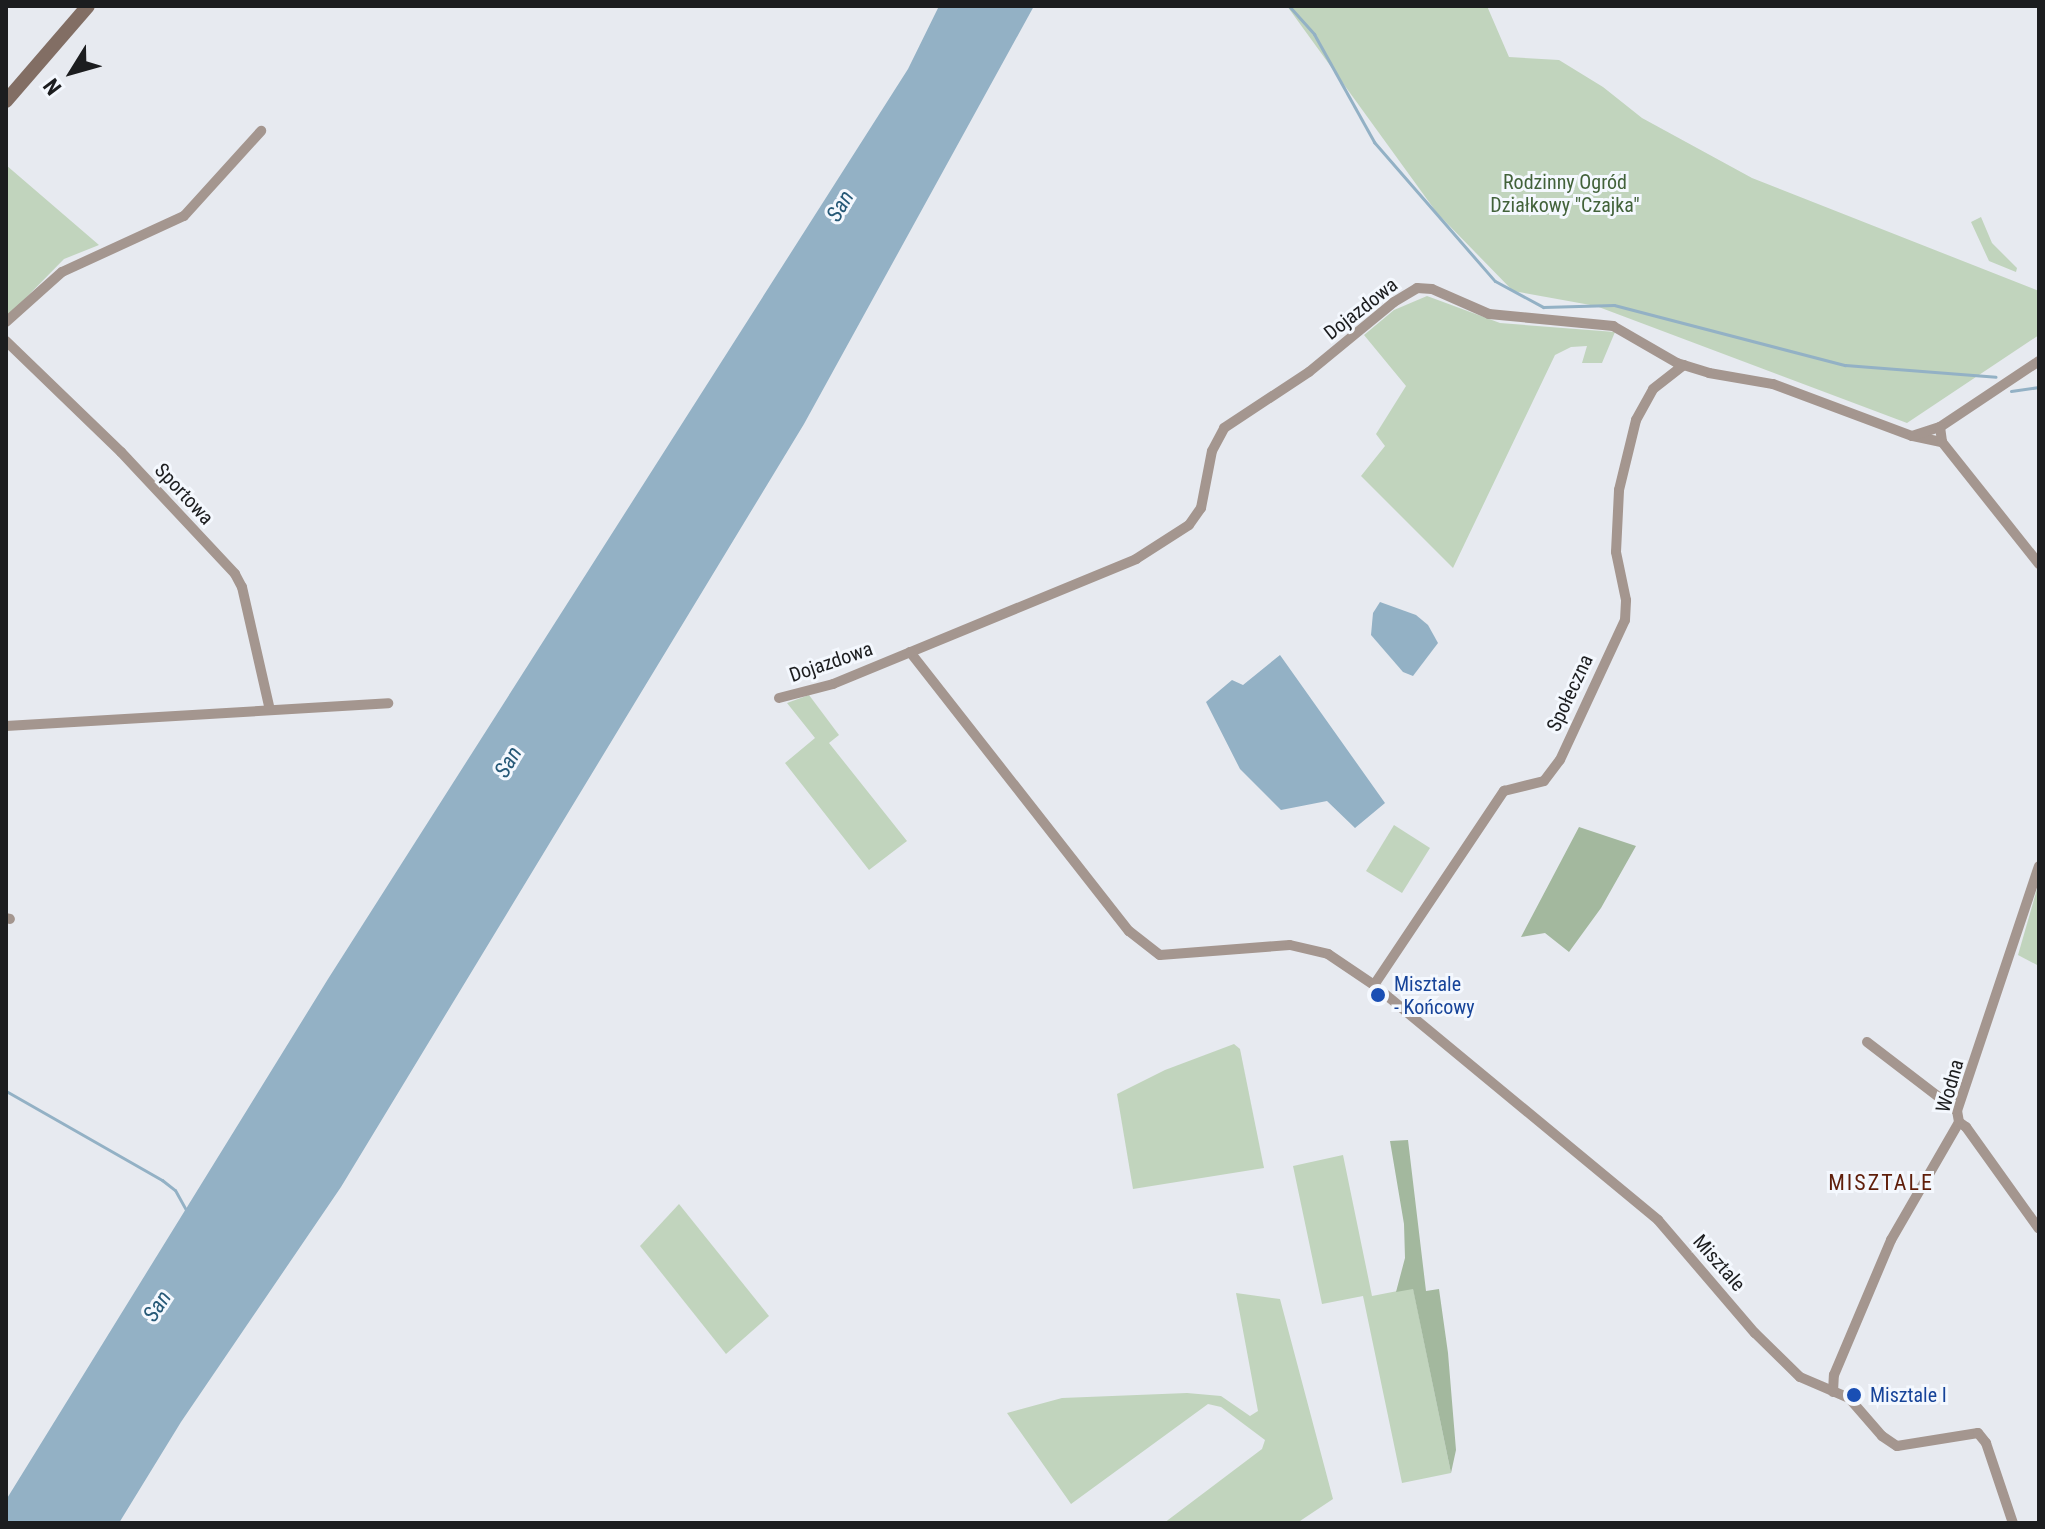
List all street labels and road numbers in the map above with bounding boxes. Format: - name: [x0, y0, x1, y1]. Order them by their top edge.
- street label: Dojazdowa: [1319, 273, 1403, 345]
- street label: Sportowa: [150, 458, 218, 530]
- street label: Dojazdowa: [786, 637, 876, 687]
- street label: Społeczna: [1542, 651, 1598, 735]
- street label: Wodna: [1931, 1057, 1969, 1115]
- street label: Misztale: [1688, 1230, 1750, 1296]

